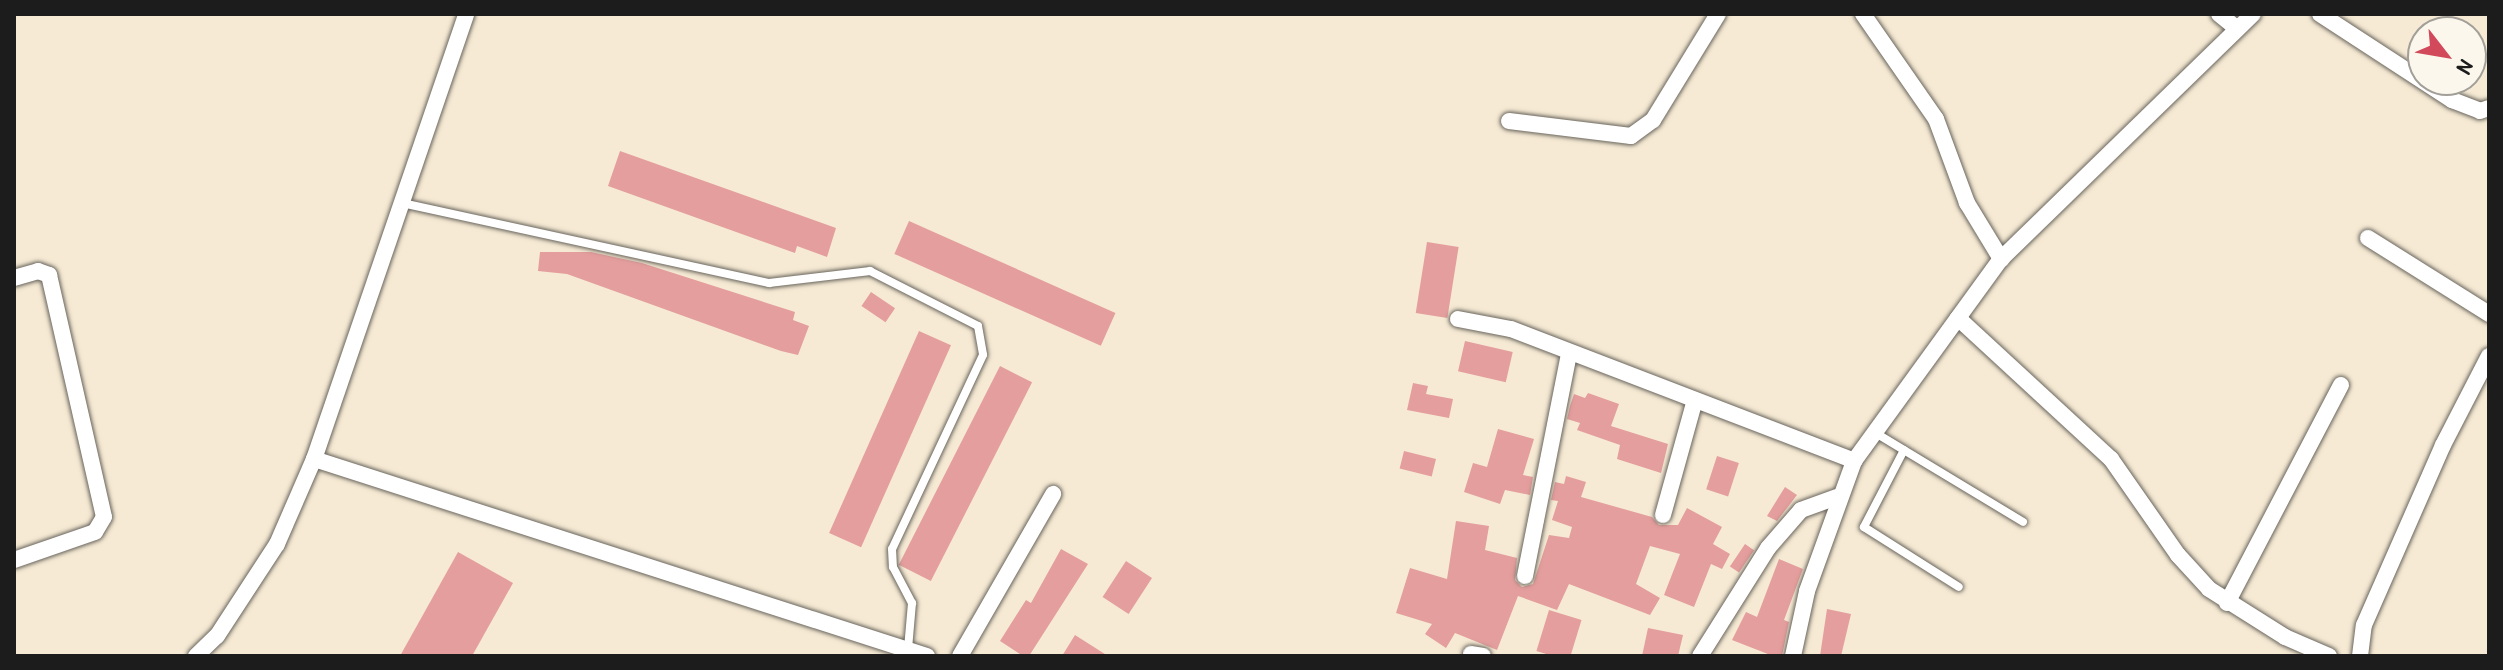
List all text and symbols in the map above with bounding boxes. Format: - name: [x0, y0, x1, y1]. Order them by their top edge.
- north arrow: [2407, 16, 2487, 96]
- text: N: [2450, 55, 2482, 80]

